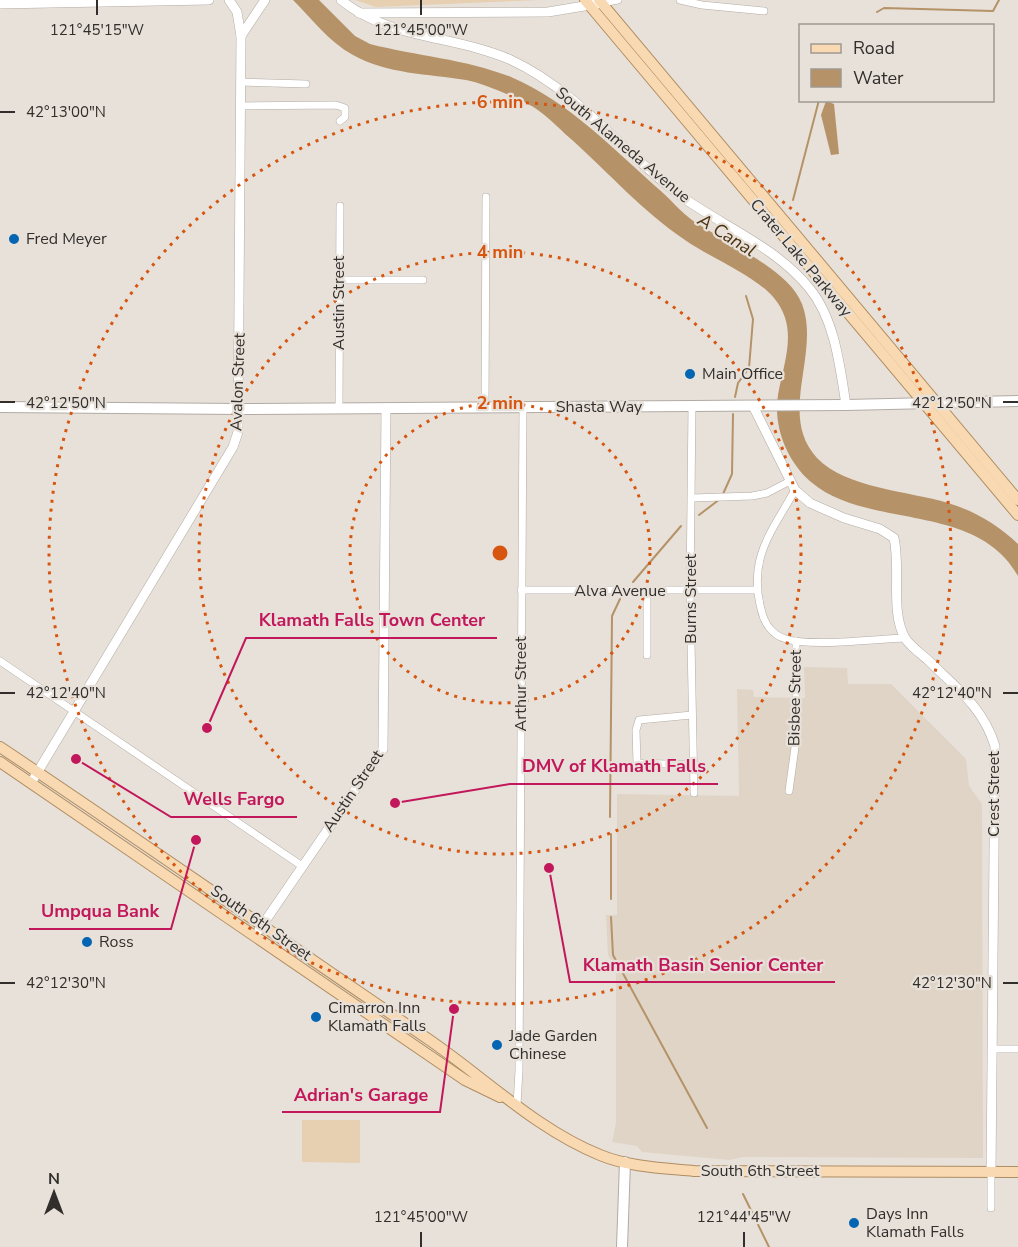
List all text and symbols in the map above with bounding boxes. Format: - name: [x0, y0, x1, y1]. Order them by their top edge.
- text: 121°45'15"W: [50, 20, 145, 40]
- text: 121°45'00"W: [374, 20, 469, 40]
- legend: [799, 24, 994, 102]
- text: Road: [853, 36, 895, 60]
- text: Water: [853, 66, 904, 90]
- street label: South Alameda Avenue: [551, 82, 695, 208]
- text: 6 min: [477, 90, 523, 114]
- text: 42°13'00"N: [26, 102, 106, 122]
- street label: Crater Lake Parkway: [745, 194, 857, 322]
- water label: A Canal: [693, 207, 761, 262]
- place label: Fred Meyer: [26, 228, 107, 250]
- marker: Fred Meyer: [7, 232, 21, 246]
- text: 4 min: [477, 240, 523, 264]
- street label: Austin Street: [328, 255, 350, 350]
- street label: Avalon Street: [225, 332, 251, 431]
- place label: Main Office: [702, 363, 783, 385]
- marker: Main Office: [683, 367, 697, 381]
- text: 2 min: [477, 391, 523, 415]
- text: 42°12'50"N: [26, 393, 106, 413]
- text: 42°12'50"N: [912, 393, 992, 413]
- street label: Shasta Way: [556, 396, 643, 418]
- centre of rings: [490, 543, 510, 563]
- street label: Burns Street: [680, 554, 702, 644]
- street label: Alva Avenue: [574, 580, 666, 602]
- callout: Klamath Falls Town Center: [246, 602, 497, 638]
- text: Klamath Falls Town Center: [259, 608, 485, 632]
- street label: Arthur Street: [510, 636, 532, 731]
- street label: Bisbee Street: [783, 649, 807, 746]
- text: 42°12'40"N: [26, 683, 106, 703]
- text: 42°12'40"N: [912, 683, 992, 703]
- street label: Austin Street: [317, 745, 389, 836]
- callout: DMV of Klamath Falls: [510, 748, 718, 784]
- street label: Crest Street: [983, 751, 1005, 837]
- text: DMV of Klamath Falls: [522, 754, 706, 778]
- callout: Wells Fargo: [171, 781, 297, 817]
- text: Wells Fargo: [183, 787, 285, 811]
- street label: South 6th Street: [206, 880, 316, 966]
- callout: Umpqua Bank: [29, 893, 171, 929]
- text: Umpqua Bank: [41, 899, 159, 923]
- place label: Ross: [99, 931, 134, 953]
- marker: Ross: [80, 935, 94, 949]
- callout: Klamath Basin Senior Center: [570, 946, 835, 982]
- text: Klamath Basin Senior Center: [583, 953, 823, 977]
- text: 42°12'30"N: [26, 973, 106, 993]
- text: 42°12'30"N: [912, 973, 992, 993]
- place label: Cimarron Inn Klamath Falls: [328, 997, 426, 1037]
- marker: Cimarron Inn Klamath Falls: [309, 1010, 323, 1024]
- place label: Jade Garden Chinese: [508, 1025, 597, 1065]
- marker: Jade Garden Chinese: [490, 1038, 504, 1052]
- callout: Adrian's Garage: [282, 1076, 440, 1112]
- text: Adrian's Garage: [294, 1083, 429, 1107]
- street label: South 6th Street: [701, 1160, 820, 1182]
- north arrow: [24, 1163, 84, 1223]
- text: N: [48, 1168, 60, 1190]
- place label: Days Inn Klamath Falls: [866, 1203, 964, 1243]
- text: 121°45'00"W: [374, 1207, 469, 1227]
- text: 121°44'45"W: [697, 1207, 792, 1227]
- marker: Days Inn Klamath Falls: [847, 1216, 861, 1230]

